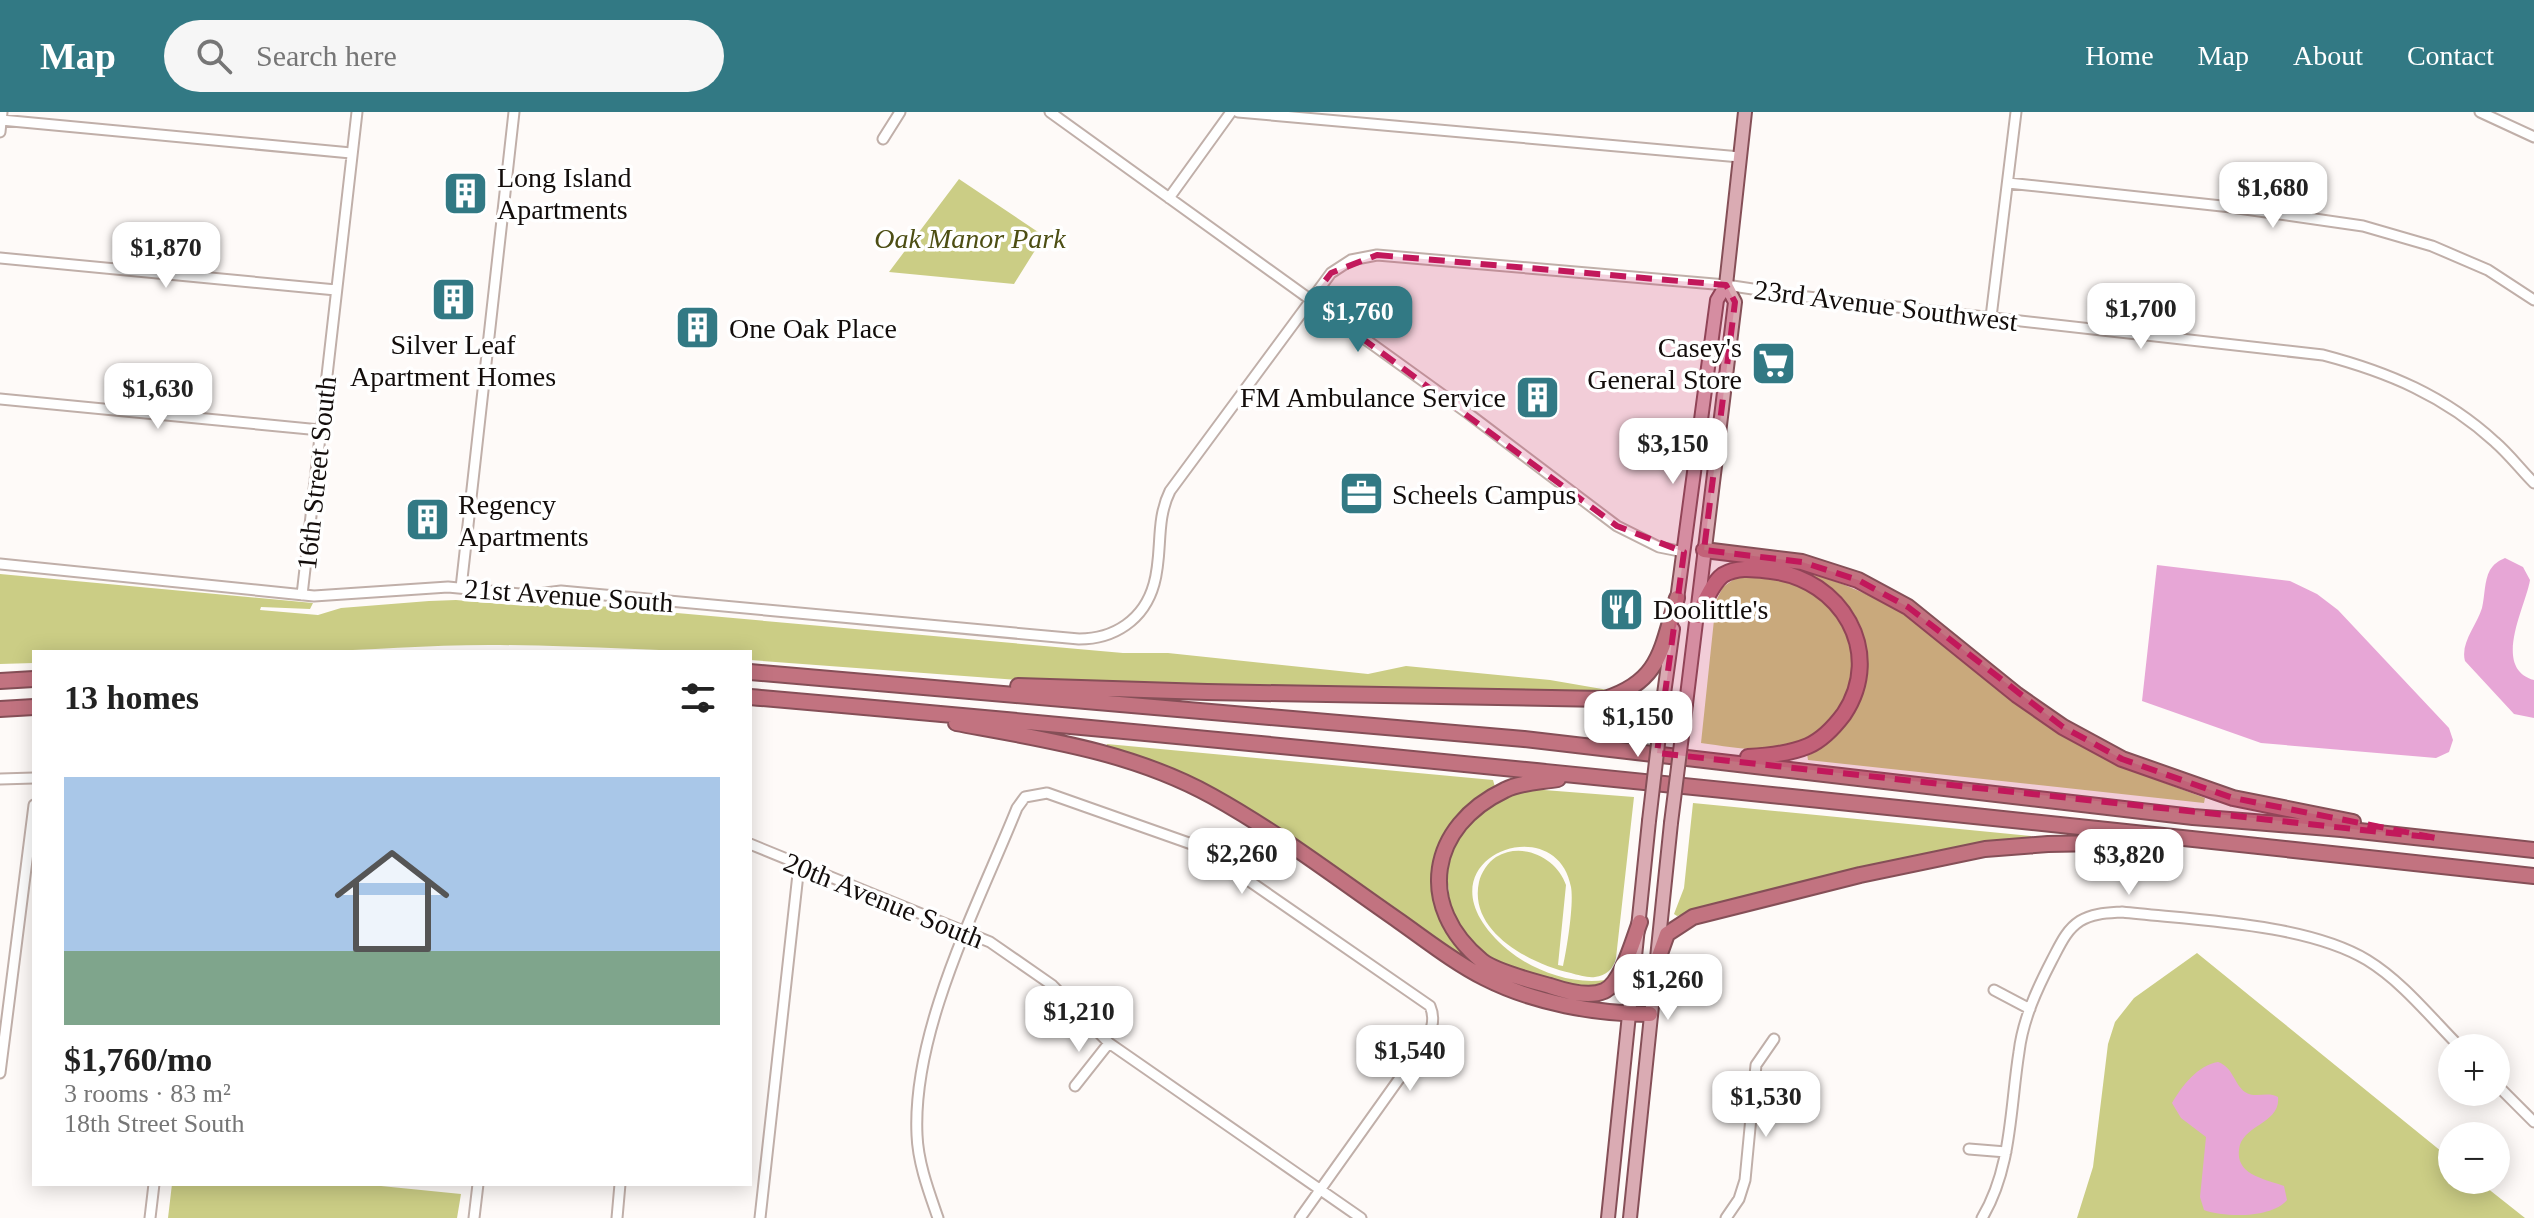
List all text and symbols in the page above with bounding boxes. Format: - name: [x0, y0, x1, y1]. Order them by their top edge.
- search box: [164, 20, 724, 92]
- icon: search: [192, 34, 236, 78]
- text: Map: [40, 35, 116, 77]
- text: Search here: [256, 39, 397, 72]
- text: Home: [2085, 40, 2154, 71]
- text: Map: [2198, 40, 2249, 71]
- text: About: [2293, 40, 2363, 71]
- text: Contact: [2407, 40, 2494, 71]
- place label: Long Island Apartments: [497, 162, 632, 225]
- pin: $1,680: [2208, 162, 2338, 230]
- building icon: Long Island Apartments: [442, 169, 490, 217]
- text: $1,680: [2237, 173, 2309, 202]
- pin: $1,870: [101, 222, 231, 290]
- park label: Oak Manor Park: [874, 223, 1066, 254]
- text: $1,870: [130, 233, 202, 262]
- street label: 23rd Avenue Southwest: [1752, 274, 2020, 337]
- building icon: Silver Leaf Apartment Homes: [429, 275, 477, 323]
- pin: $1,700: [2076, 283, 2206, 351]
- pin: $1,760: [1293, 286, 1423, 354]
- text: $1,700: [2105, 294, 2177, 323]
- text: $1,760: [1322, 297, 1394, 326]
- building icon: One Oak Place: [674, 304, 722, 352]
- place label: One Oak Place: [729, 313, 897, 344]
- place label: Silver Leaf Apartment Homes: [350, 329, 556, 392]
- place label: Casey's General Store: [1587, 332, 1742, 395]
- supermarket icon: Casey's General Store: [1749, 339, 1797, 387]
- pin: $1,630: [93, 363, 223, 431]
- building icon: FM Ambulance Service: [1513, 373, 1561, 421]
- text: $1,630: [122, 374, 194, 403]
- street label: 16th Street South: [291, 375, 342, 571]
- place label: FM Ambulance Service: [1240, 382, 1506, 413]
- pin: $3,150: [1608, 418, 1738, 486]
- text: $3,150: [1637, 429, 1709, 458]
- office icon: Scheels Campus: [1337, 470, 1385, 518]
- place label: Scheels Campus: [1392, 479, 1576, 510]
- place label: Regency Apartments: [458, 489, 589, 552]
- building icon: Regency Apartments: [403, 496, 451, 544]
- street label: 21st Avenue South: [463, 573, 675, 618]
- restaurant icon: Doolittle's: [1598, 585, 1646, 633]
- place label: Doolittle's: [1653, 594, 1769, 625]
- icon: filters: [676, 676, 720, 720]
- text: 13 homes: [64, 679, 199, 716]
- pin: $1,150: [1573, 691, 1703, 759]
- text: $1,150: [1602, 702, 1674, 731]
- pin: $2,260: [1177, 828, 1307, 896]
- icon: home: [320, 829, 464, 973]
- pin: $3,820: [2064, 829, 2194, 897]
- text: $2,260: [1206, 839, 1278, 868]
- text: $3,820: [2093, 840, 2165, 869]
- street label: 20th Avenue South: [779, 846, 988, 955]
- pin: $1,260: [1603, 954, 1733, 1022]
- text: $1,260: [1632, 965, 1704, 994]
- pin: $1,210: [1014, 986, 1144, 1054]
- text: $1,210: [1043, 997, 1115, 1026]
- pin: $1,540: [1345, 1025, 1475, 1093]
- map controls: [2438, 1034, 2510, 1194]
- button: +: [2438, 1034, 2510, 1106]
- text: $1,540: [1374, 1036, 1446, 1065]
- text: $1,760/mo: [64, 1041, 212, 1078]
- pin: $1,530: [1701, 1071, 1831, 1139]
- text: 3 rooms · 83 m²: [64, 1079, 231, 1108]
- text: $1,530: [1730, 1082, 1802, 1111]
- text: 18th Street South: [64, 1109, 245, 1138]
- button: −: [2438, 1122, 2510, 1194]

